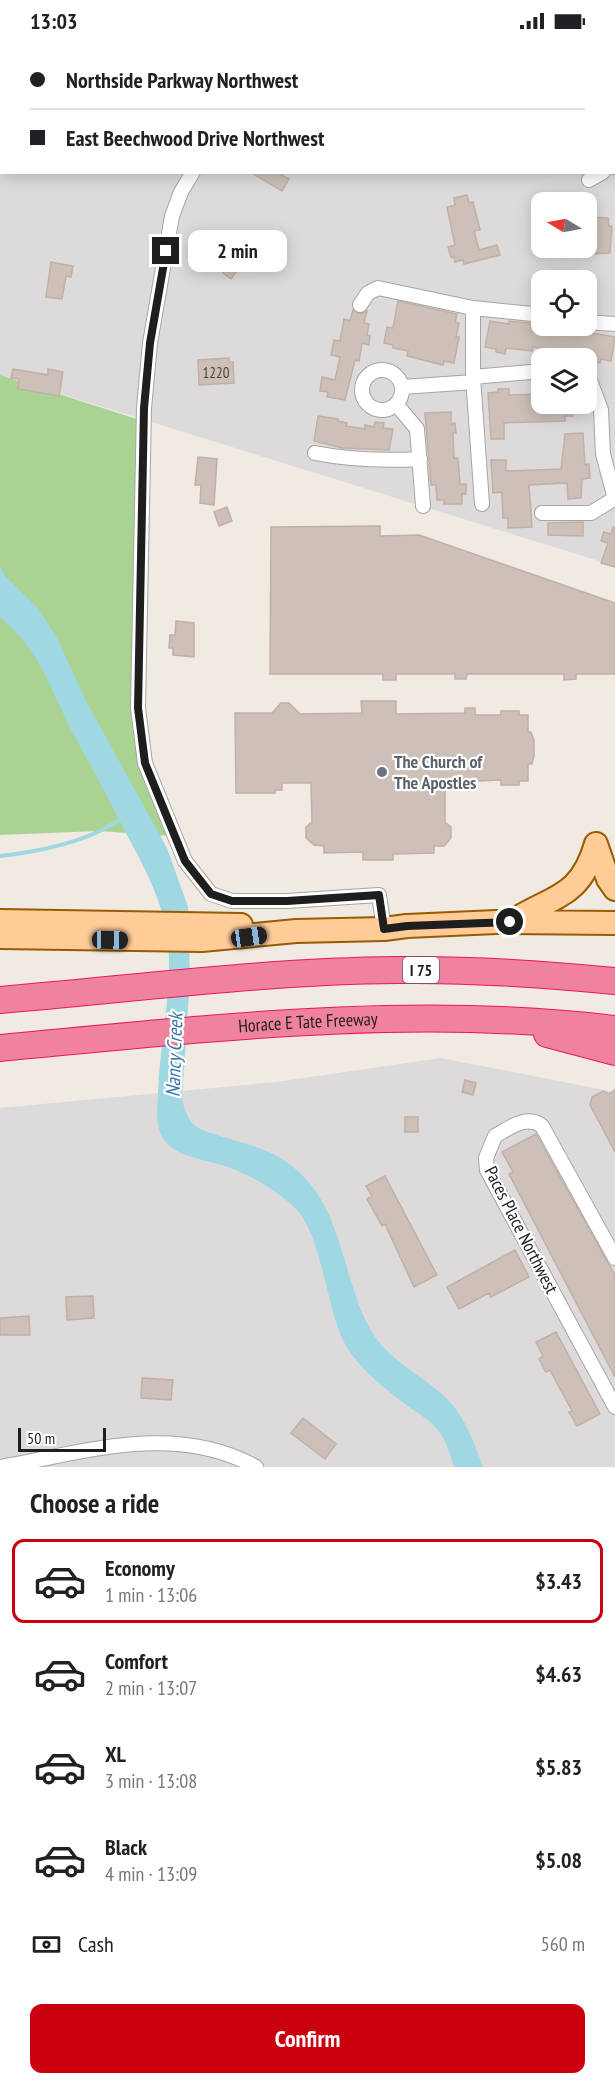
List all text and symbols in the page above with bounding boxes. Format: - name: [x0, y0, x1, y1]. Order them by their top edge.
- text: 13:03: [30, 7, 78, 35]
- text: Northside Parkway Northwest: [66, 66, 298, 94]
- text: East Beechwood Drive Northwest: [66, 124, 324, 152]
- north arrow: [531, 192, 597, 258]
- map controls: [531, 192, 597, 414]
- callout: 2 min: [187, 230, 286, 272]
- route end: [152, 237, 179, 264]
- text: 2 min: [217, 238, 258, 264]
- button: locate: [531, 270, 597, 336]
- button: layers: [531, 348, 597, 414]
- house number: 1220: [202, 363, 230, 382]
- place label: The Church of The Apostles: [394, 750, 483, 794]
- marker: The Church of The Apostles: [375, 765, 389, 779]
- route start: [496, 908, 523, 935]
- car: [230, 926, 268, 948]
- car: [92, 931, 128, 949]
- road number: I 75: [403, 957, 439, 983]
- street label: Horace E Tate Freeway: [237, 1007, 378, 1037]
- water label: Nancy Creek: [160, 1010, 189, 1097]
- street label: Paces Place Northwest: [479, 1162, 563, 1297]
- scale bar: [18, 1425, 106, 1452]
- text: 50 m: [27, 1428, 55, 1448]
- text: Choose a ride: [30, 1486, 159, 1520]
- icon: car: [33, 1554, 87, 1608]
- text: Economy: [105, 1554, 175, 1582]
- text: $3.43: [535, 1567, 582, 1595]
- text: 1 min · 13:06: [105, 1582, 197, 1608]
- icon: car: [33, 1647, 87, 1701]
- text: Comfort: [105, 1647, 168, 1675]
- text: $4.63: [535, 1660, 582, 1688]
- text: 2 min · 13:07: [105, 1675, 197, 1701]
- icon: car: [33, 1740, 87, 1794]
- text: XL: [105, 1740, 126, 1768]
- text: $5.83: [535, 1753, 582, 1781]
- text: 3 min · 13:08: [105, 1768, 197, 1794]
- icon: car: [33, 1833, 87, 1887]
- text: Black: [105, 1833, 147, 1861]
- text: $5.08: [535, 1846, 582, 1874]
- text: 4 min · 13:09: [105, 1861, 197, 1887]
- icon: cash: [30, 1928, 63, 1961]
- text: Cash: [78, 1930, 114, 1958]
- text: 560 m: [541, 1931, 585, 1957]
- button: Confirm: [30, 2004, 585, 2073]

